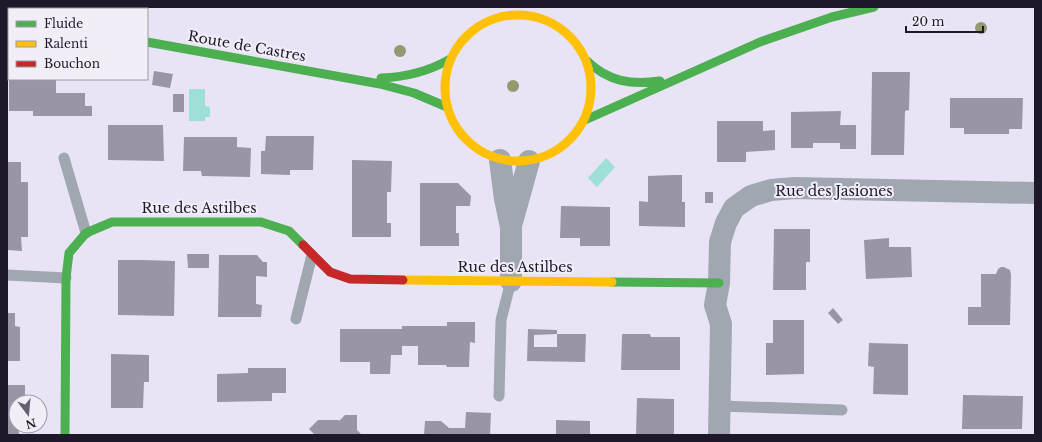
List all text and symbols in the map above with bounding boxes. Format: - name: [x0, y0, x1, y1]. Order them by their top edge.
- legend: [8, 8, 148, 80]
- scale bar: [906, 8, 983, 34]
- text: 20 m: [912, 14, 944, 29]
- text: Fluide: [44, 16, 83, 31]
- street label: Route de Castres: [186, 27, 308, 65]
- text: Ralenti: [44, 36, 88, 51]
- text: Bouchon: [44, 56, 100, 71]
- street label: Rue des Jasiones: [775, 182, 893, 200]
- street label: Rue des Astilbes: [141, 199, 257, 217]
- street label: Rue des Astilbes: [457, 258, 573, 276]
- north arrow: [8, 394, 48, 434]
- text: N: [23, 415, 38, 432]

